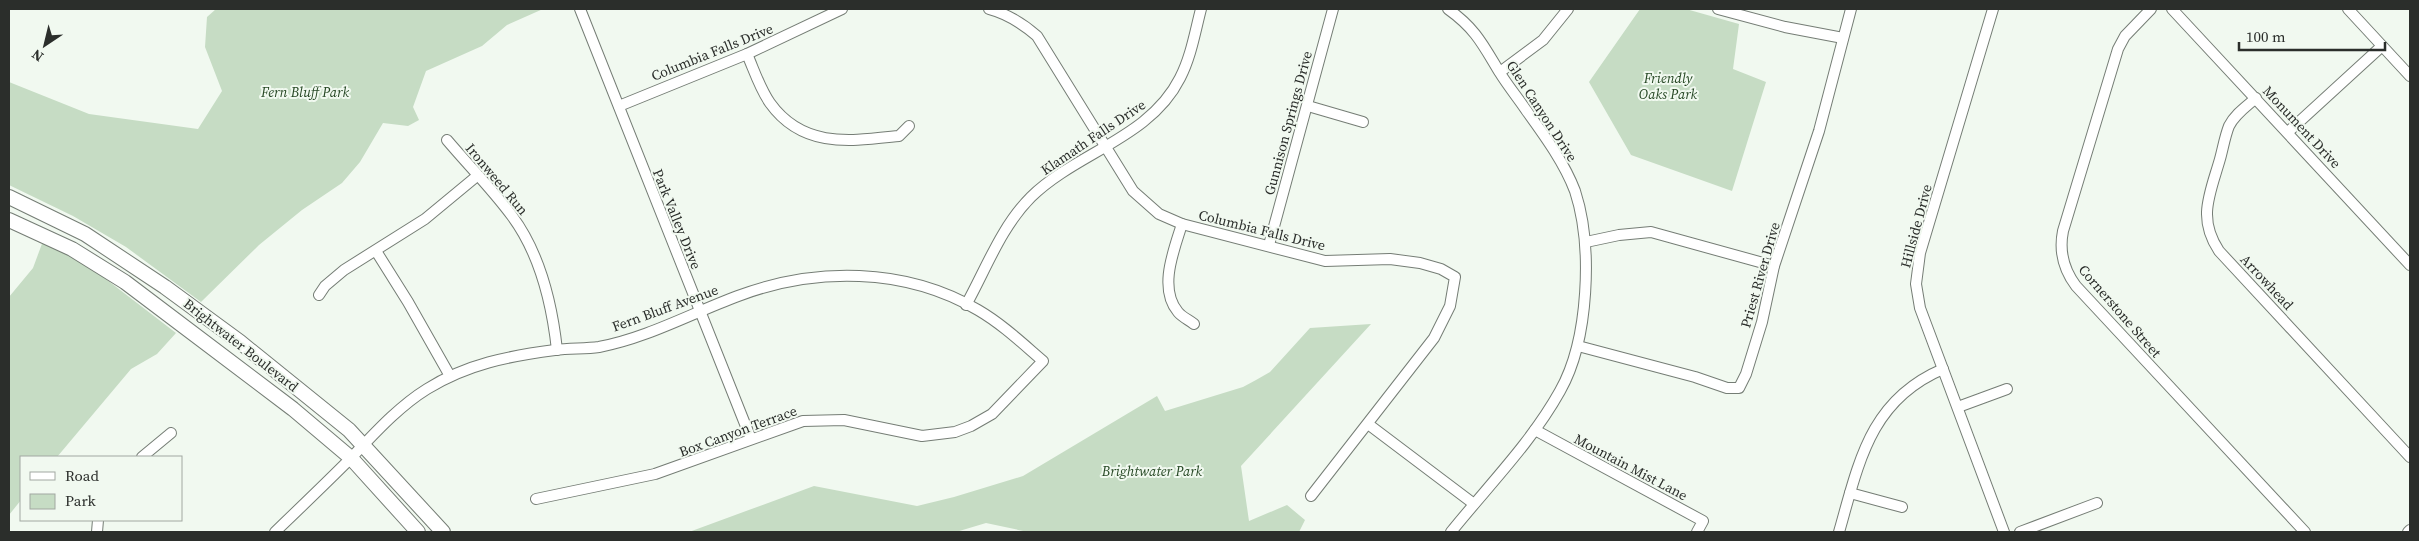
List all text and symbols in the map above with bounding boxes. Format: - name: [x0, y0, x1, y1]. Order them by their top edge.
- street label: Columbia Falls Drive: [648, 18, 776, 86]
- north arrow: [20, 20, 70, 70]
- scale bar: [2239, 20, 2385, 52]
- text: 100 m: [2246, 26, 2286, 47]
- text: N: [28, 45, 47, 67]
- street label: Gunnison Springs Drive: [1259, 49, 1317, 197]
- street label: Glen Canyon Drive: [1502, 57, 1582, 165]
- park label: Friendly Oaks Park: [1639, 68, 1698, 104]
- street label: Monument Drive: [2258, 81, 2346, 173]
- park label: Fern Bluff Park: [260, 82, 349, 102]
- street label: Klamath Falls Drive: [1037, 94, 1149, 180]
- street label: Ironweed Run: [461, 139, 533, 220]
- street label: Park Valley Drive: [648, 166, 706, 272]
- street label: Hillside Drive: [1895, 182, 1937, 270]
- street label: Columbia Falls Drive: [1197, 205, 1327, 255]
- street label: Priest River Drive: [1735, 220, 1785, 330]
- street label: Arrowhead: [2236, 250, 2298, 314]
- street label: Cornerstone Street: [2074, 260, 2166, 362]
- street label: Fern Bluff Avenue: [609, 280, 721, 336]
- street label: Brightwater Boulevard: [179, 294, 303, 396]
- street label: Box Canyon Terrace: [676, 400, 800, 462]
- street label: Mountain Mist Lane: [1571, 429, 1691, 505]
- legend: [20, 456, 182, 521]
- park label: Brightwater Park: [1101, 461, 1203, 481]
- text: Road: [65, 465, 99, 486]
- text: Park: [65, 490, 97, 511]

